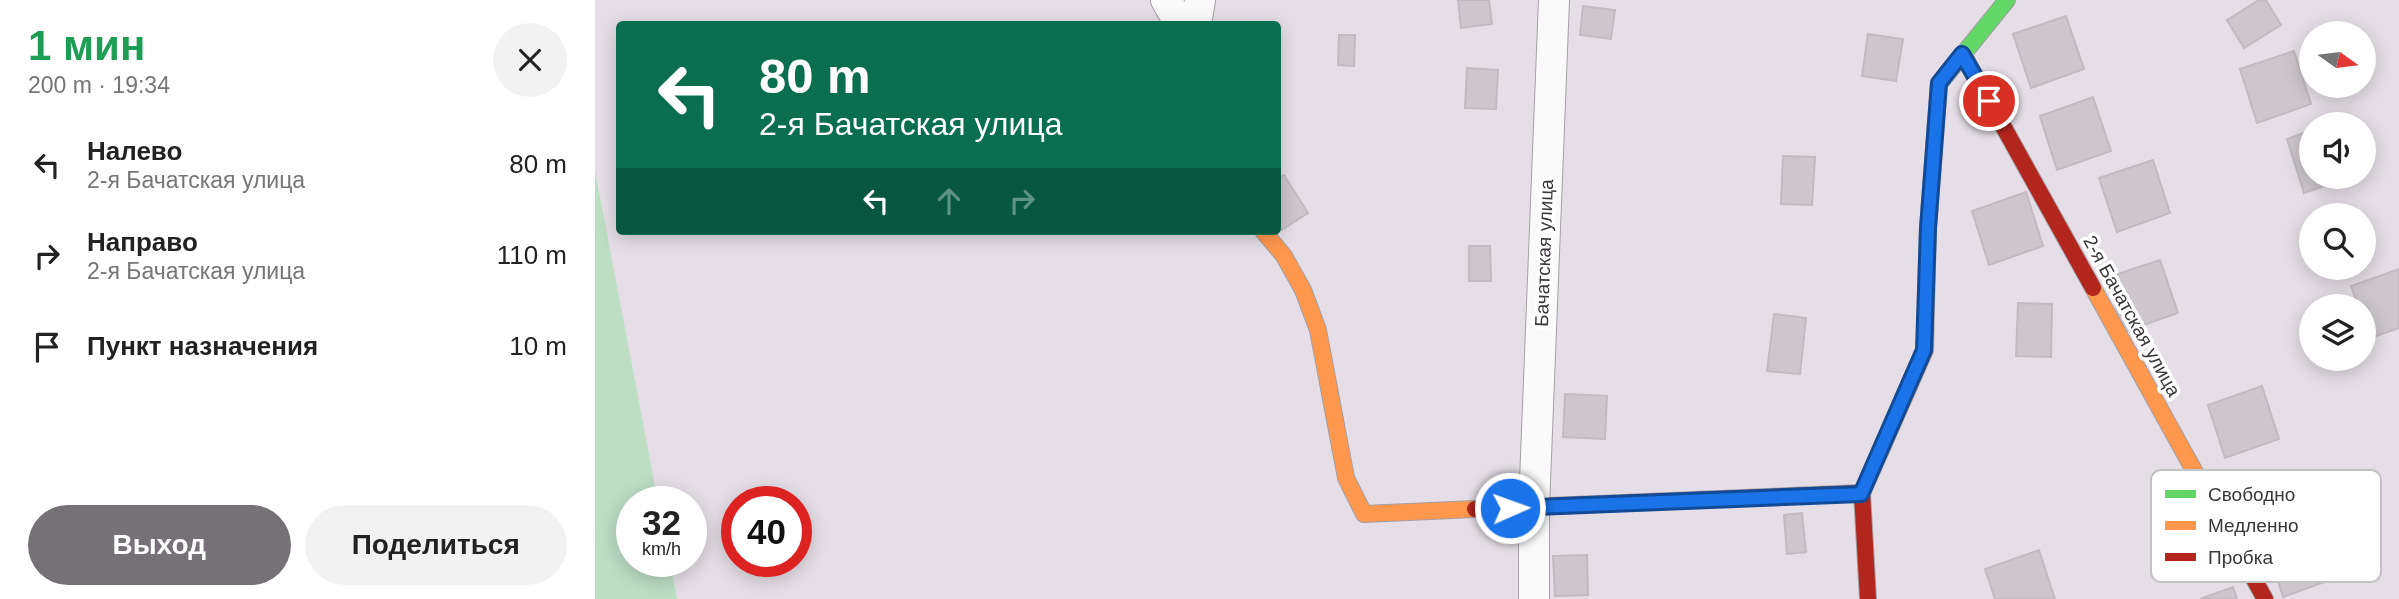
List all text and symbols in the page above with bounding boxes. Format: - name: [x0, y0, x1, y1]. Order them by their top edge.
- north arrow: [2299, 21, 2377, 98]
- map controls: [2299, 21, 2376, 371]
- text: 1 мин: [28, 22, 145, 69]
- button: close: [493, 23, 567, 97]
- icon: left: [644, 49, 735, 140]
- text: 80 m: [759, 49, 871, 103]
- pin: [1959, 71, 2019, 131]
- text: 200 m · 19:34: [28, 72, 170, 98]
- icon: arrive: [1970, 82, 2008, 120]
- text: 2-я Бачатская улица: [759, 106, 1063, 142]
- button: sound: [2299, 112, 2376, 189]
- text: Налево: [87, 136, 182, 166]
- icon: left: [28, 146, 66, 184]
- text: 80 m: [509, 149, 567, 179]
- text: 2-я Бачатская улица: [87, 167, 305, 193]
- street label: Бачатская улица: [1531, 178, 1557, 327]
- icon: left: [857, 182, 895, 220]
- icon: ahead: [930, 182, 968, 220]
- icon: right: [1003, 182, 1041, 220]
- button: search: [2299, 203, 2376, 280]
- text: Направо: [87, 227, 198, 257]
- street label: 2-я Бачатская улица: [2079, 232, 2185, 400]
- icon: right: [28, 237, 66, 275]
- text: 110 m: [497, 240, 567, 270]
- text: 2-я Бачатская улица: [87, 258, 305, 284]
- button: layers: [2299, 294, 2376, 371]
- icon: arrive: [28, 328, 66, 366]
- text: Пункт назначения: [87, 331, 318, 361]
- text: 10 m: [509, 331, 567, 361]
- legend: [2151, 470, 2381, 582]
- position arrow: [1473, 471, 1547, 545]
- text: Свободно: [2208, 484, 2295, 505]
- speed limit sign: 40: [721, 486, 812, 577]
- text: 32: [642, 503, 681, 542]
- button: Выход: [28, 505, 291, 585]
- button: Поделиться: [305, 505, 567, 585]
- text: Медленно: [2208, 515, 2298, 536]
- text: km/h: [642, 539, 681, 559]
- text: Пробка: [2208, 547, 2273, 568]

